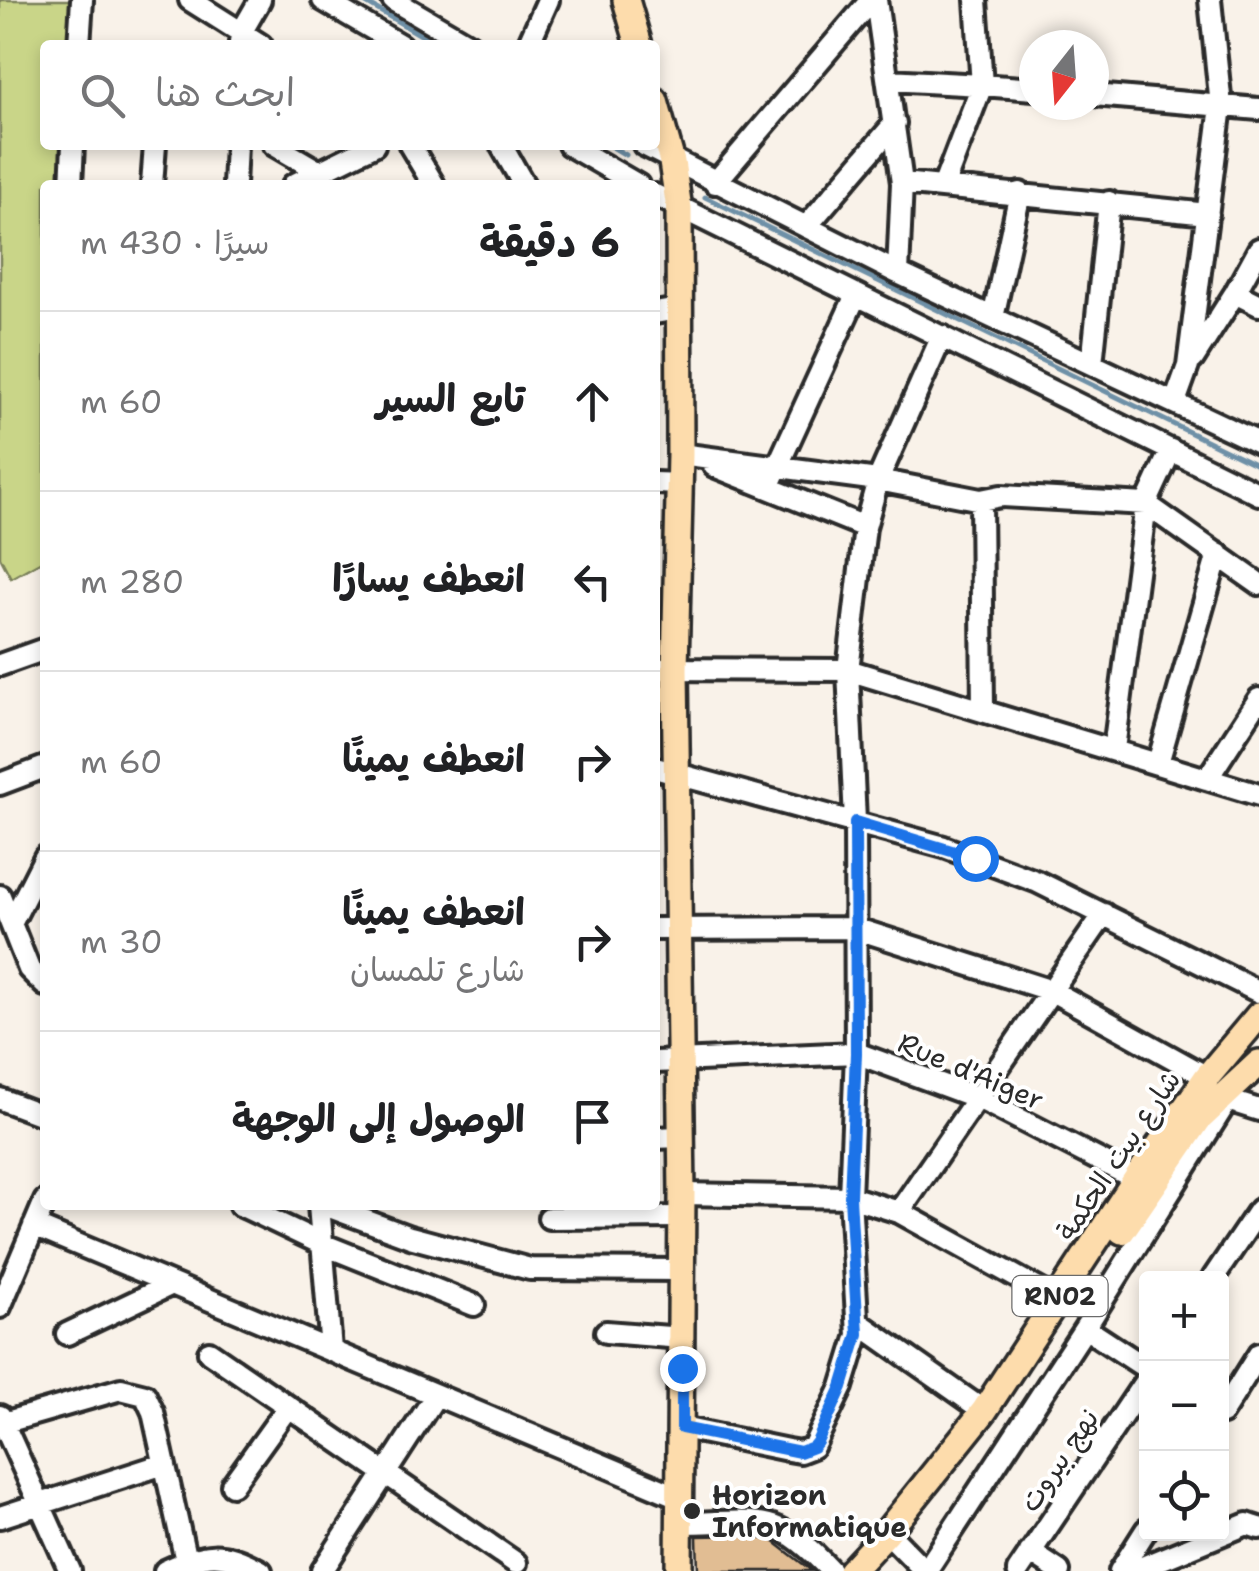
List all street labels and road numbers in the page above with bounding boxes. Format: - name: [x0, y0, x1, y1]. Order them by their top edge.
- street label: Rue d'Aiger: [892, 1023, 1050, 1119]
- street label: شارع بيت الحكمة: [1047, 1062, 1190, 1248]
- road number: RN02: [1012, 1276, 1108, 1316]
- street label: نهج بيروت: [1011, 1401, 1107, 1519]

